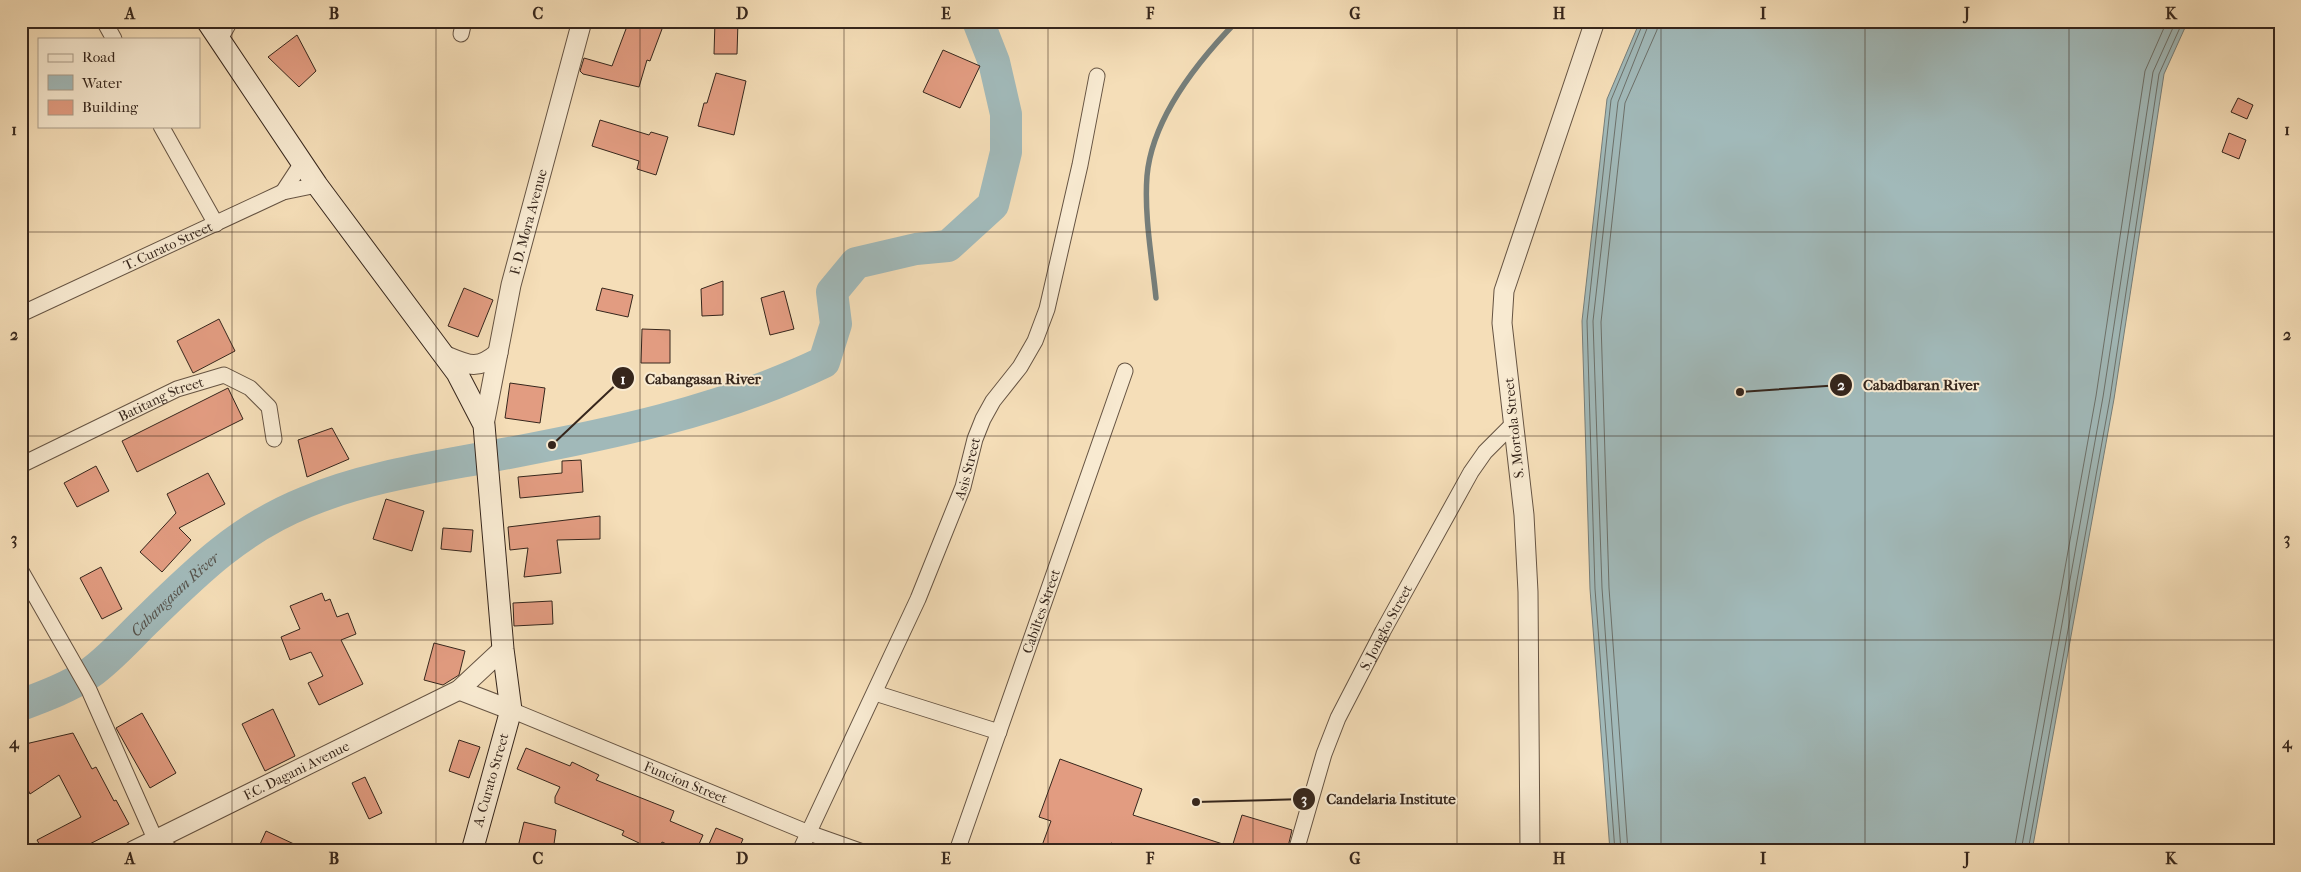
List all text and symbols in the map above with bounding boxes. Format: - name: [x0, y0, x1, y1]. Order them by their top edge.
- text: A: [124, 4, 136, 23]
- text: B: [329, 4, 339, 23]
- text: C: [533, 4, 544, 23]
- text: D: [736, 4, 748, 23]
- text: E: [941, 4, 951, 23]
- text: F: [1145, 4, 1155, 23]
- text: G: [1349, 4, 1361, 23]
- text: H: [1553, 4, 1566, 23]
- text: I: [1760, 4, 1767, 23]
- text: J: [1962, 4, 1970, 24]
- text: K: [2165, 4, 2178, 23]
- legend: [38, 38, 200, 128]
- text: Road: [82, 48, 116, 66]
- text: Water: [81, 74, 122, 92]
- text: Building: [82, 98, 139, 116]
- text: 1: [11, 120, 17, 139]
- text: 1: [2284, 120, 2290, 139]
- street label: F. D. Mora Avenue: [506, 167, 550, 277]
- street label: T. Curato Street: [121, 218, 215, 274]
- text: 2: [10, 325, 18, 344]
- text: 2: [2283, 325, 2291, 344]
- callout: Cabangasan River: [610, 363, 771, 393]
- text: 1: [620, 370, 626, 388]
- text: Cabangasan River: [645, 370, 762, 388]
- callout: Cabadbaran River: [1828, 370, 1990, 400]
- street label: Batitang Street: [115, 373, 206, 425]
- text: 2: [1837, 376, 1845, 394]
- text: Cabadbaran River: [1863, 376, 1980, 394]
- street label: S. Mortola Street: [1500, 377, 1528, 479]
- street label: Asis Street: [950, 436, 984, 503]
- text: 3: [11, 529, 17, 549]
- text: 3: [2284, 529, 2290, 549]
- water label: Cabangasan River: [127, 548, 224, 640]
- street label: Cabiltes Street: [1018, 567, 1064, 656]
- street label: S. Jongko Street: [1356, 582, 1416, 673]
- street label: A. Curato Street: [469, 731, 513, 830]
- text: 4: [8, 733, 20, 753]
- text: 4: [2281, 733, 2293, 753]
- street label: F.C. Dagani Avenue: [240, 737, 352, 804]
- street label: Funcion Street: [641, 757, 730, 807]
- callout: Candelaria Institute: [1291, 784, 1466, 814]
- text: 3: [1301, 790, 1307, 808]
- text: Candelaria Institute: [1326, 790, 1456, 808]
- text: A: [124, 849, 136, 868]
- text: B: [329, 849, 339, 868]
- text: C: [533, 849, 544, 868]
- text: D: [736, 849, 748, 868]
- text: E: [941, 849, 951, 868]
- text: F: [1145, 849, 1155, 868]
- text: G: [1349, 849, 1361, 868]
- text: H: [1553, 849, 1566, 868]
- text: I: [1760, 849, 1767, 868]
- text: J: [1962, 849, 1970, 869]
- text: K: [2165, 849, 2178, 868]

